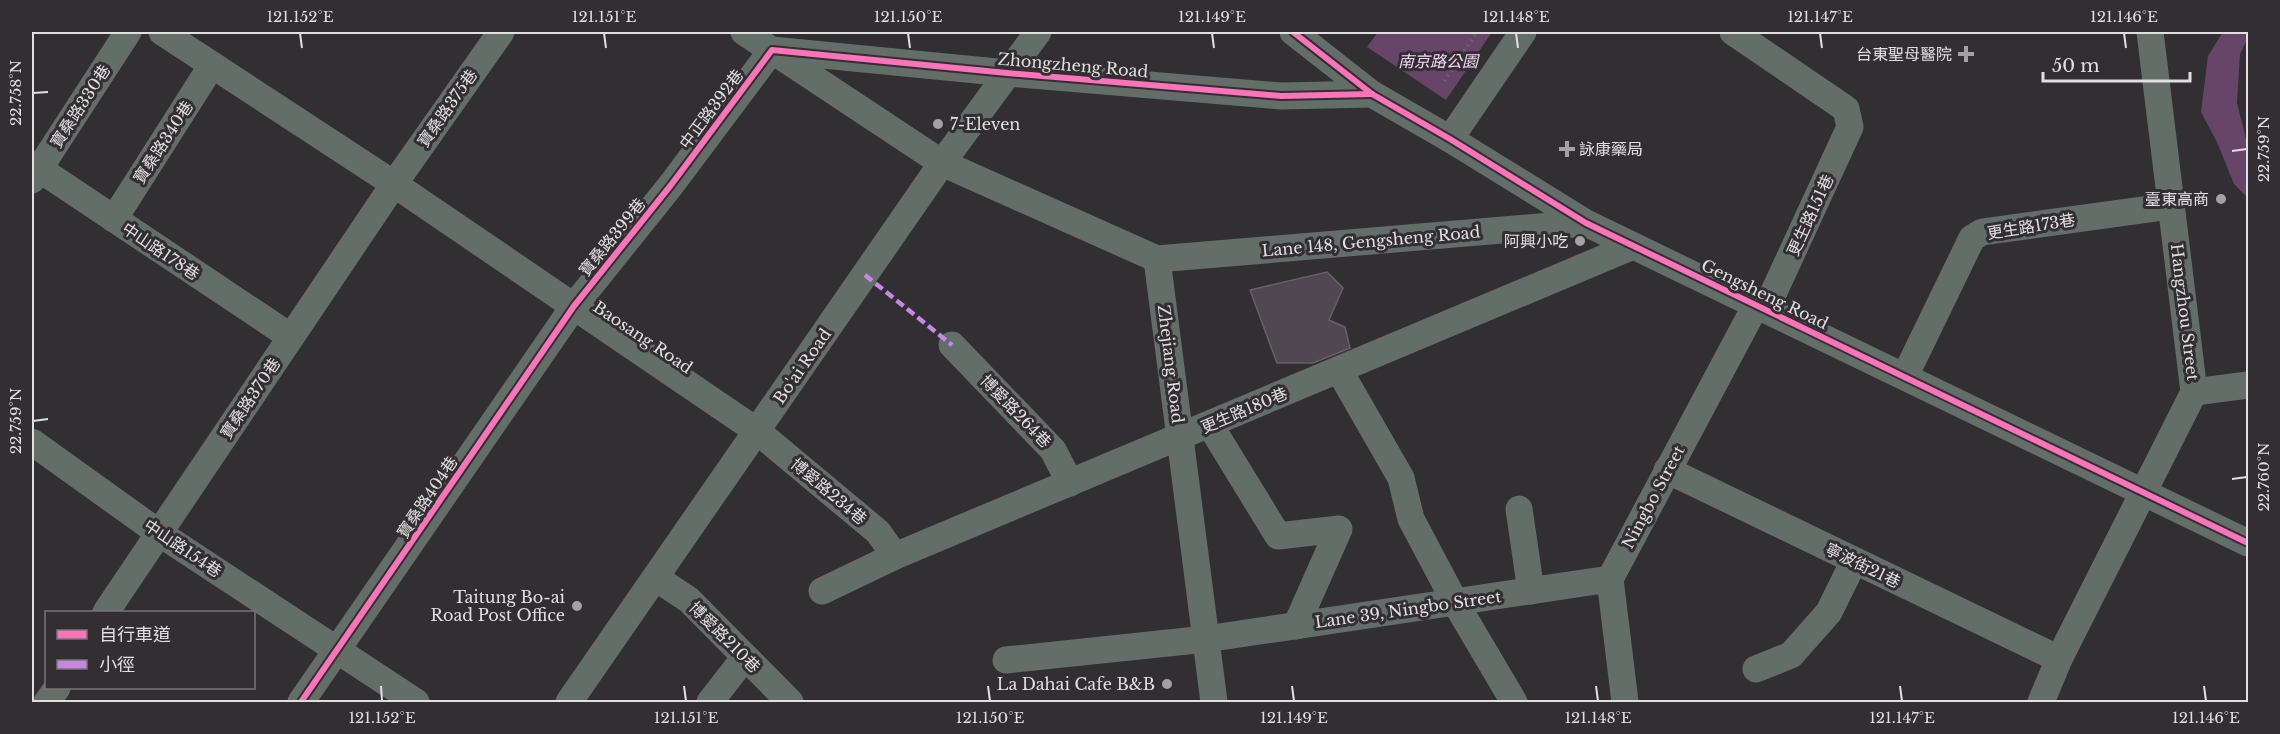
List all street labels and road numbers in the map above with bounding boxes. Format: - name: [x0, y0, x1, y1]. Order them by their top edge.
- street label: Zhongzheng Road: [997, 48, 1149, 82]
- street label: 寶桑路330巷: [46, 61, 114, 151]
- street label: 寶桑路375巷: [413, 65, 481, 151]
- street label: 中正路392巷: [675, 65, 747, 153]
- street label: 寶桑路340巷: [129, 97, 197, 187]
- street label: 更生路151巷: [1782, 171, 1838, 259]
- street label: 寶桑路399巷: [575, 194, 649, 280]
- street label: 更生路173巷: [1985, 209, 2077, 243]
- street label: 中山路178巷: [119, 218, 203, 284]
- street label: Lane 148, Gengsheng Road: [1261, 221, 1481, 261]
- street label: Hangzhou Street: [2167, 242, 2203, 382]
- street label: Gengsheng Road: [1698, 255, 1832, 333]
- street label: Baosang Road: [590, 296, 697, 378]
- street label: Zhejiang Road: [1154, 304, 1188, 425]
- street label: Bo'ai Road: [769, 324, 835, 407]
- street label: 寶桑路370巷: [216, 354, 284, 442]
- street label: 博愛路264巷: [976, 370, 1056, 452]
- street label: 更生路180巷: [1198, 383, 1290, 437]
- street label: Ningbo Street: [1617, 442, 1689, 552]
- street label: 寶桑路404巷: [392, 452, 462, 542]
- street label: 博愛路234巷: [787, 453, 871, 529]
- street label: 中山路154巷: [140, 515, 226, 581]
- street label: 寧波街21巷: [1822, 538, 1904, 592]
- street label: Lane 39, Ningbo Street: [1314, 586, 1502, 632]
- street label: 博愛路210巷: [685, 597, 765, 677]

